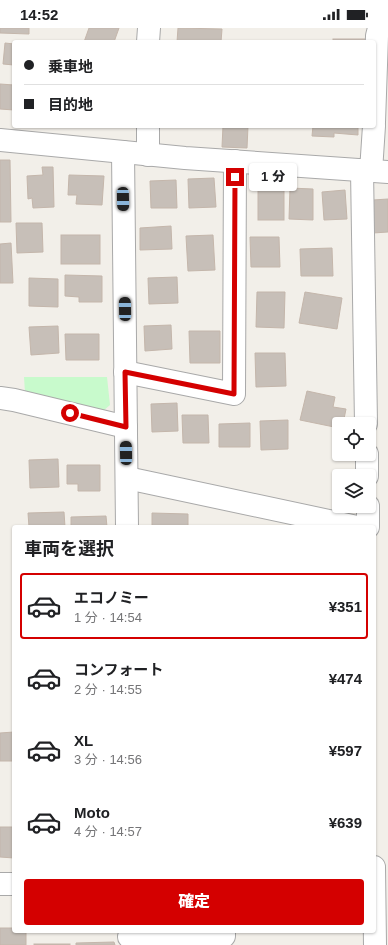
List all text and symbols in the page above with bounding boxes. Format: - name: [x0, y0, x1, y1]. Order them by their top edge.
- text: 14:52: [20, 6, 58, 23]
- text: 乗車地: [48, 58, 93, 75]
- text: 目的地: [48, 96, 93, 113]
- callout: 1 分: [249, 163, 297, 191]
- route end: [226, 168, 244, 186]
- text: 1 分: [261, 169, 285, 184]
- car: [117, 187, 129, 211]
- car: [119, 297, 131, 321]
- route start: [61, 404, 79, 422]
- map controls: [332, 417, 376, 513]
- button: locate: [332, 417, 376, 461]
- car: [120, 441, 132, 465]
- button: layers: [332, 469, 376, 513]
- text: 車両を選択: [24, 539, 114, 559]
- icon: car: [26, 588, 62, 624]
- text: エコノミー: [74, 589, 149, 606]
- text: ¥351: [329, 598, 362, 615]
- text: 1 分 · 14:54: [74, 610, 142, 625]
- icon: car: [26, 660, 62, 696]
- text: コンフォート: [74, 661, 164, 678]
- text: ¥474: [329, 670, 362, 687]
- text: 2 分 · 14:55: [74, 682, 142, 697]
- icon: car: [26, 732, 62, 768]
- text: XL: [74, 732, 93, 749]
- text: ¥597: [329, 742, 362, 759]
- text: 3 分 · 14:56: [74, 752, 142, 767]
- icon: car: [26, 804, 62, 840]
- text: Moto: [74, 804, 110, 821]
- text: ¥639: [329, 814, 362, 831]
- text: 4 分 · 14:57: [74, 824, 142, 839]
- button: 確定: [24, 879, 364, 925]

